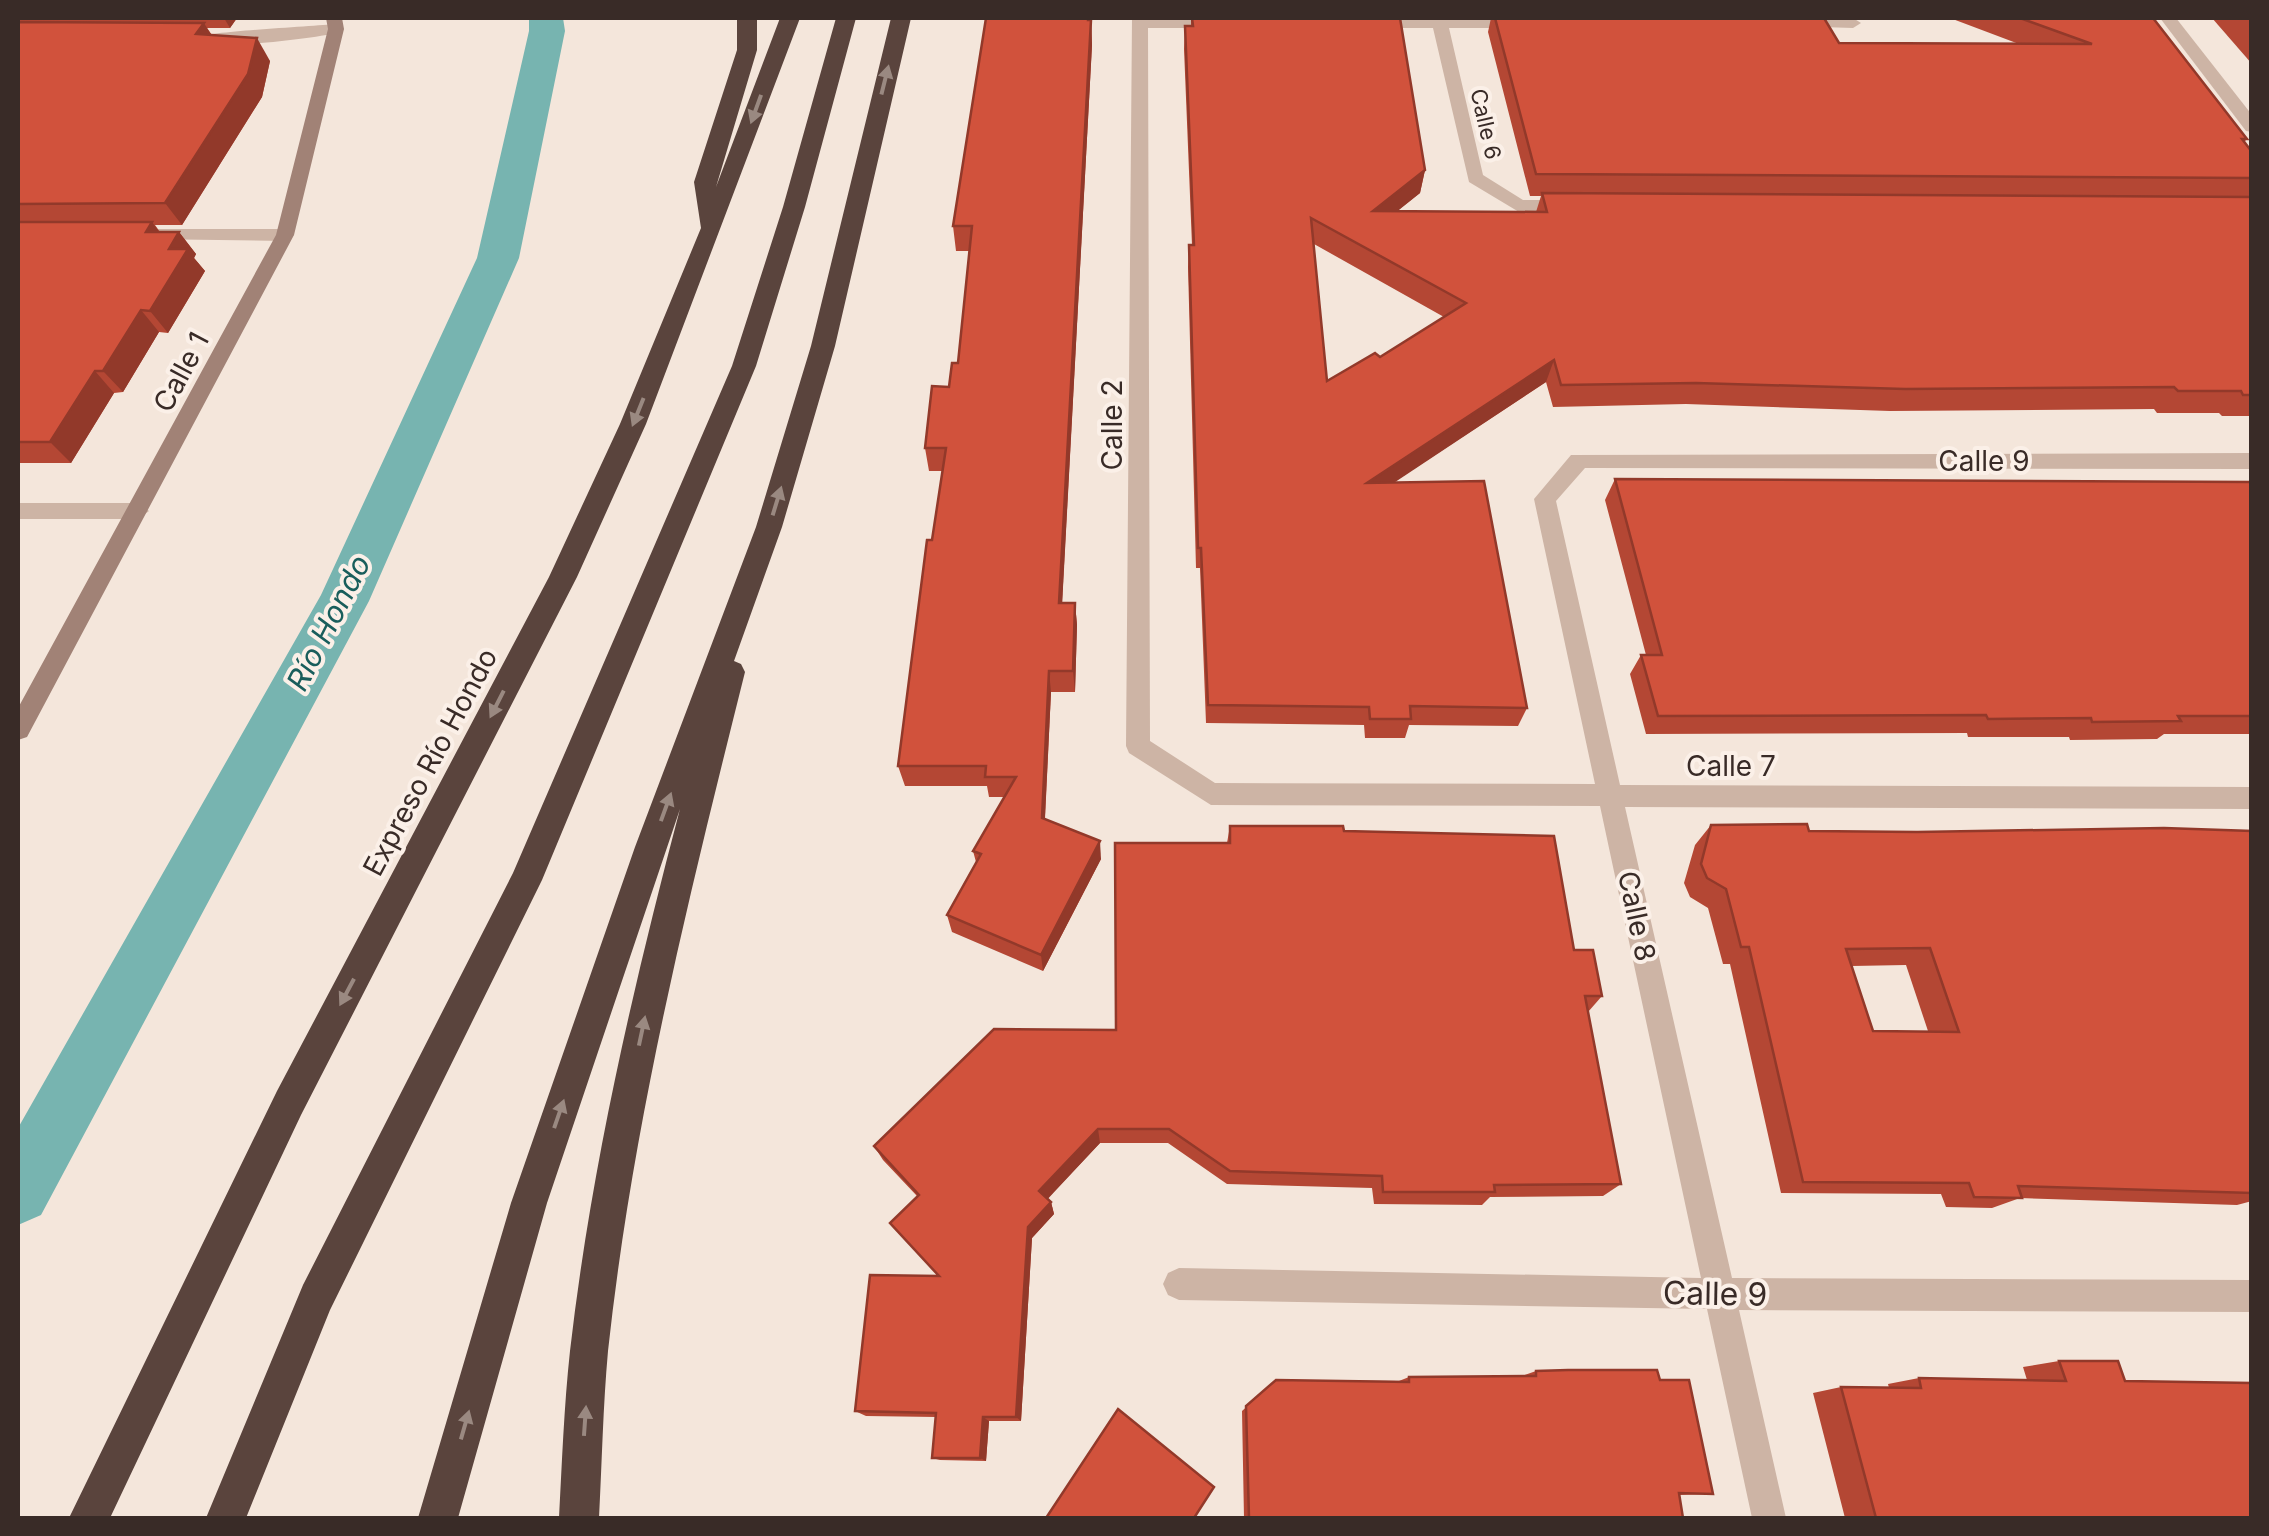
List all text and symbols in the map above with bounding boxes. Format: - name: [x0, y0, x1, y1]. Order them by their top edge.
- one-way arrow: [878, 64, 893, 95]
- street label: Calle 6: [1465, 86, 1507, 162]
- one-way arrow: [748, 94, 763, 124]
- street label: Calle 1: [146, 326, 216, 418]
- street label: Calle 2: [1095, 379, 1129, 471]
- one-way arrow: [630, 397, 646, 426]
- street label: Calle 9: [1938, 444, 2030, 478]
- one-way arrow: [770, 486, 785, 516]
- water label: Río Hondo: [279, 549, 378, 696]
- street label: Expreso Río Hondo: [356, 642, 504, 882]
- one-way arrow: [489, 690, 506, 719]
- street label: Calle 7: [1686, 749, 1776, 783]
- one-way arrow: [659, 791, 674, 821]
- street label: Calle 8: [1611, 868, 1663, 964]
- one-way arrow: [339, 978, 356, 1007]
- one-way arrow: [635, 1015, 651, 1046]
- one-way arrow: [553, 1098, 568, 1128]
- street label: Calle 9: [1663, 1273, 1768, 1314]
- one-way arrow: [577, 1405, 593, 1437]
- one-way arrow: [458, 1409, 473, 1440]

